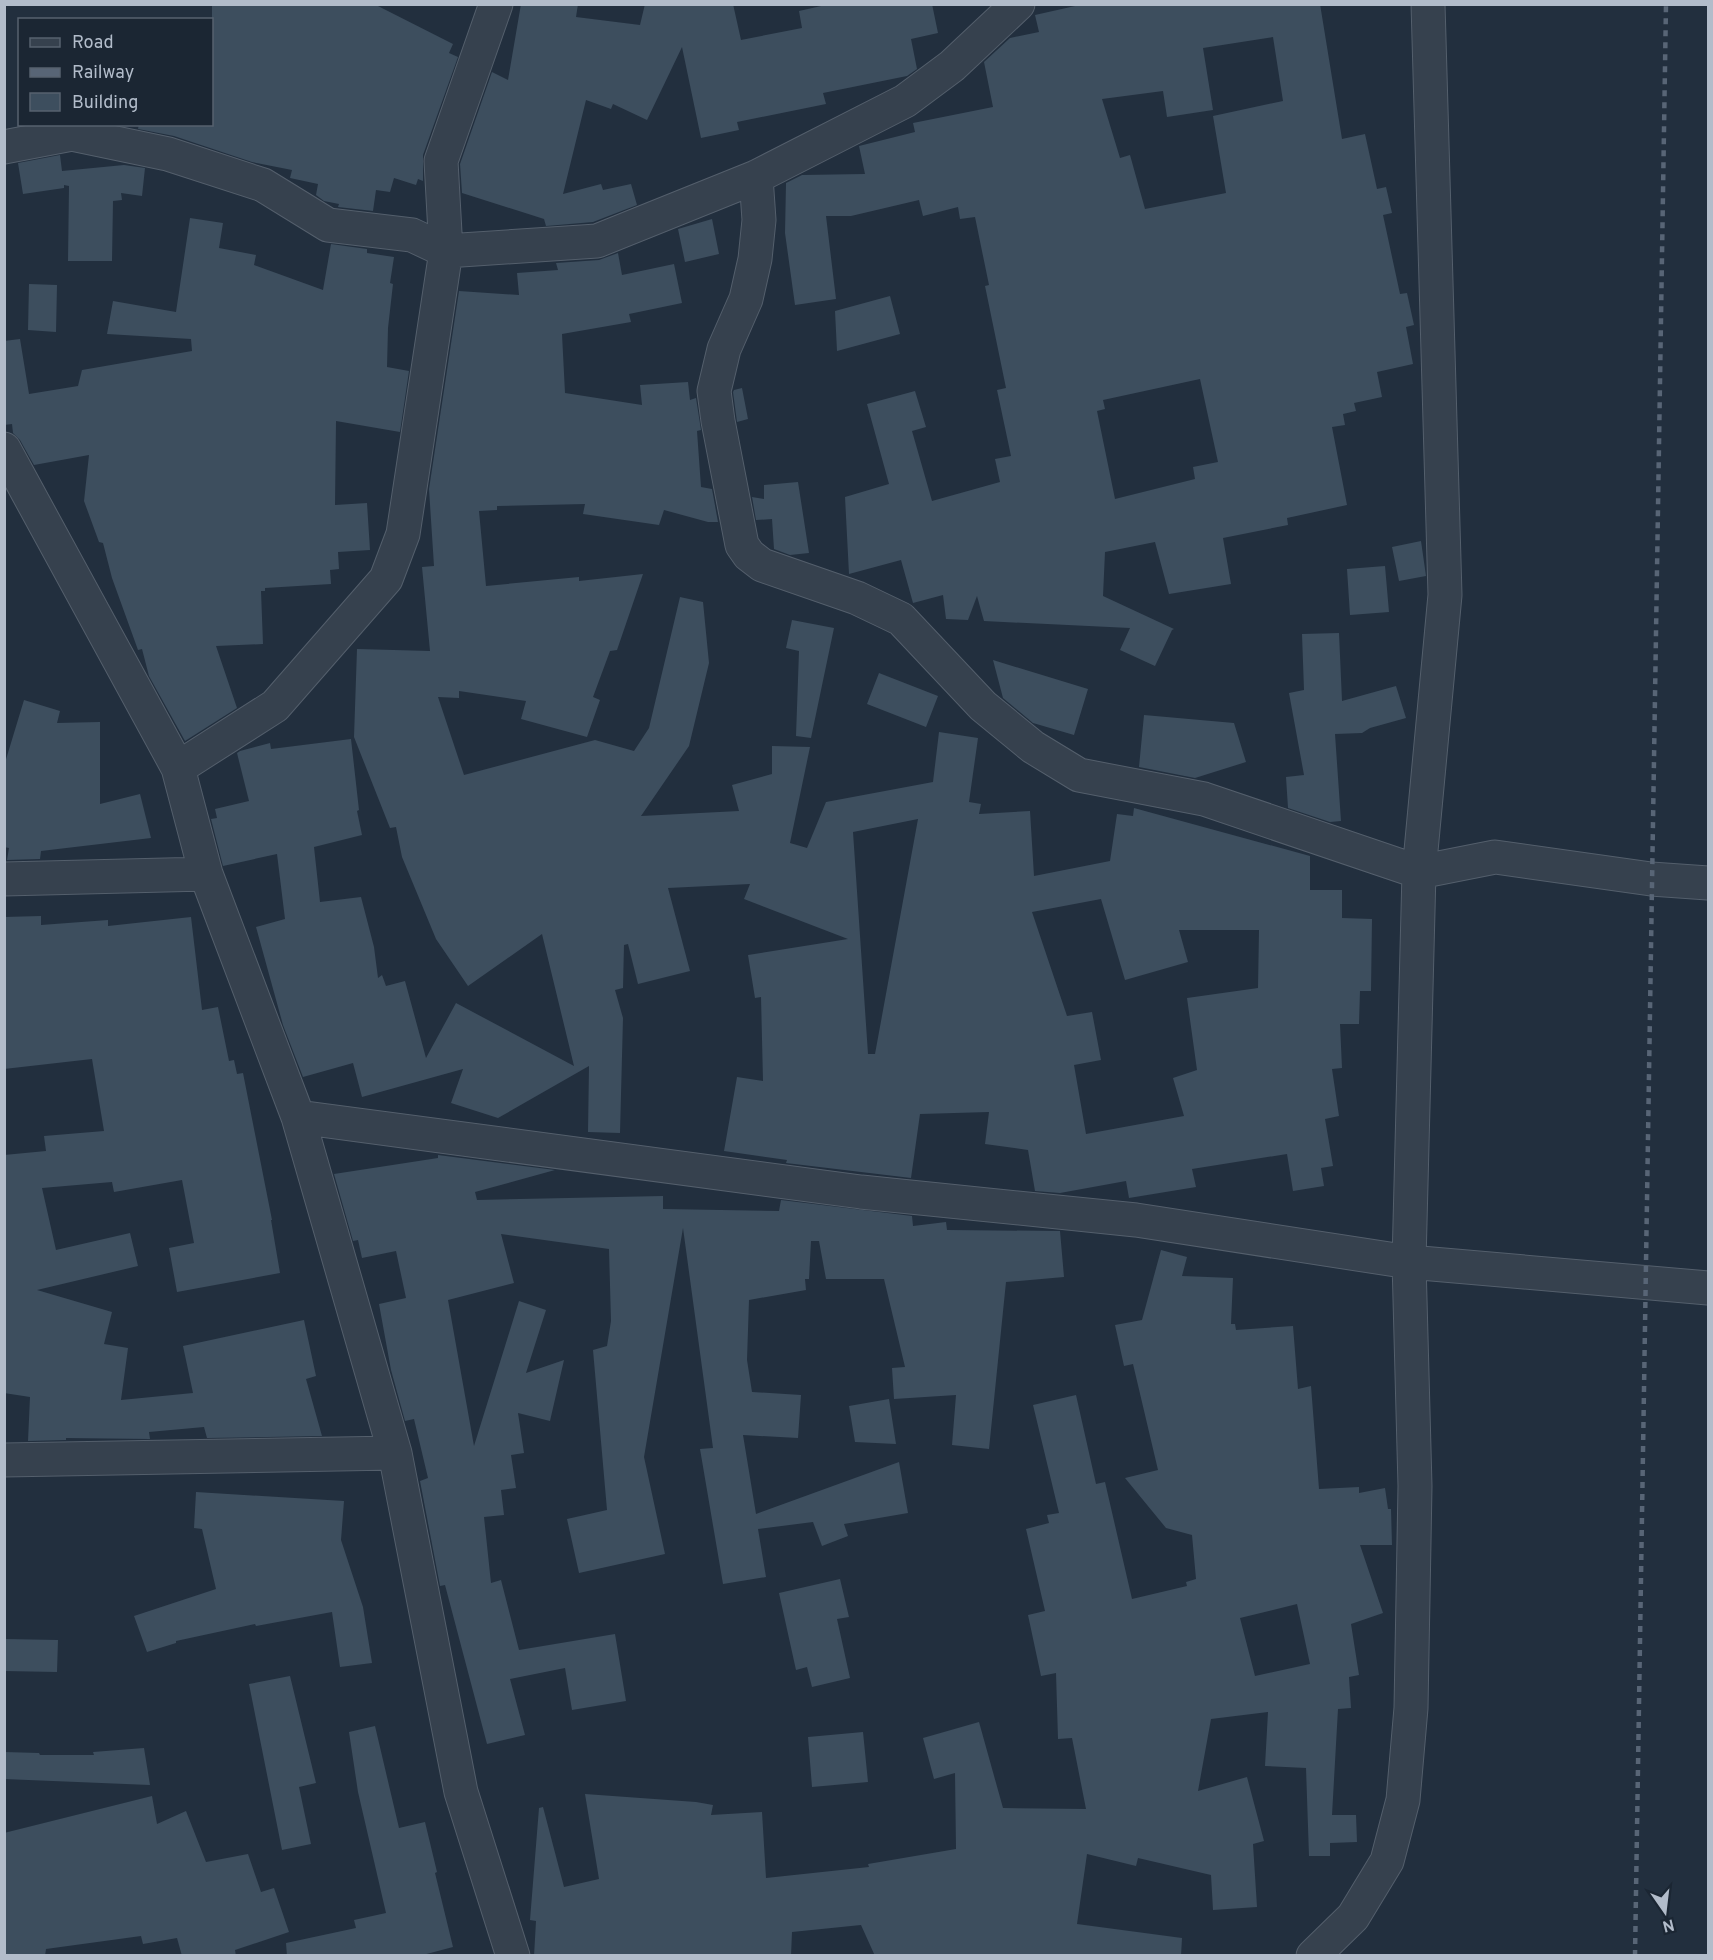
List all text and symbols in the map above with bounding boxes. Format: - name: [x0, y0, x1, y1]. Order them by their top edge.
- legend: [18, 18, 213, 126]
- text: Road: [72, 32, 114, 55]
- text: Railway: [72, 62, 134, 85]
- text: Building: [72, 92, 138, 115]
- north arrow: [1635, 1882, 1695, 1942]
- text: N: [1660, 1914, 1676, 1936]

